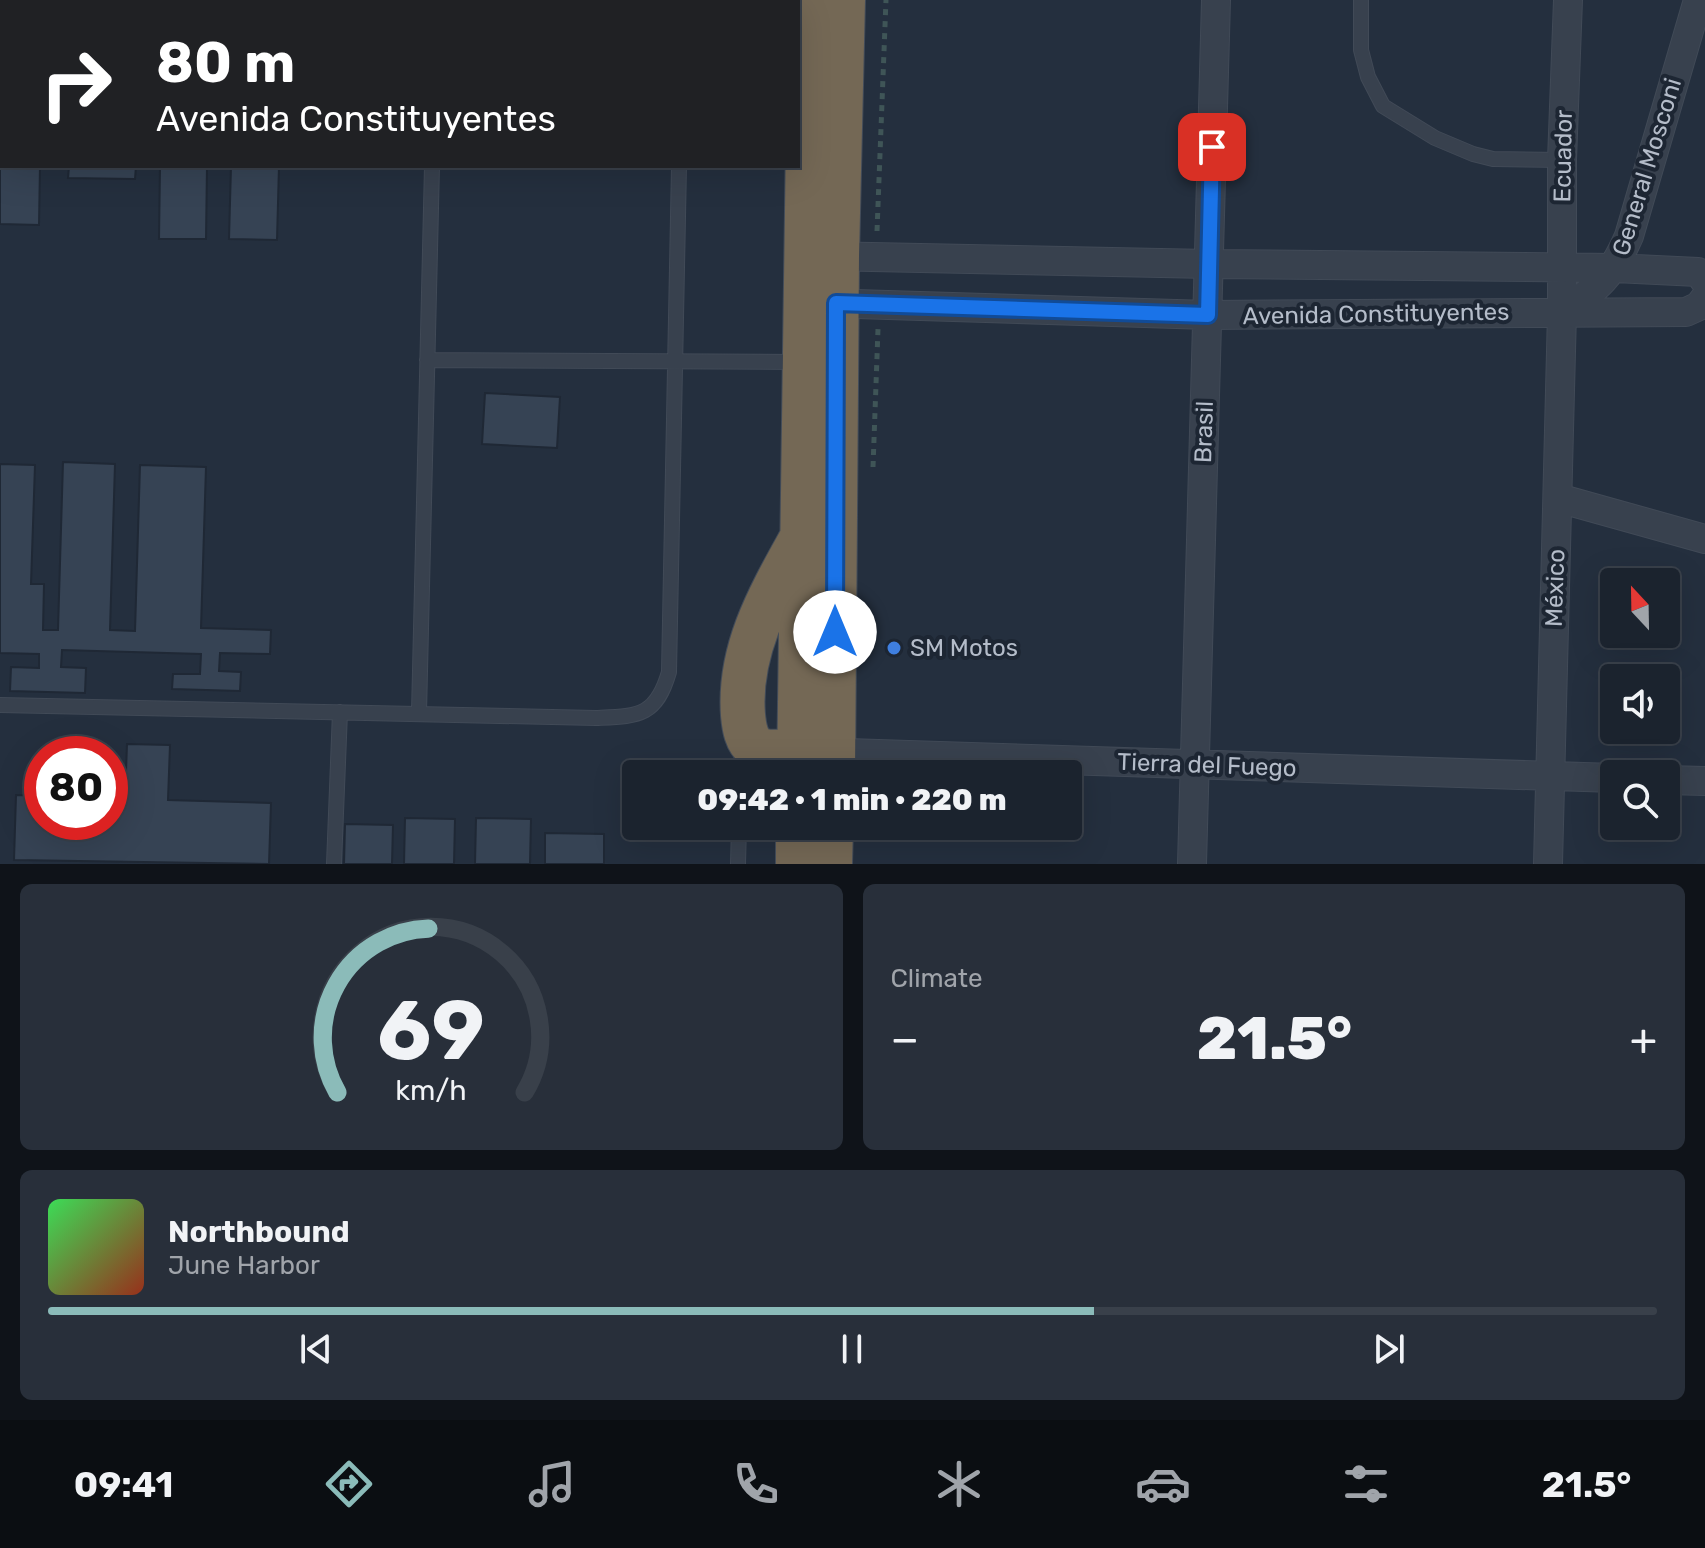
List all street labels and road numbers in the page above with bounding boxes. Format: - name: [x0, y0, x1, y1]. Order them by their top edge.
- street label: General Mosconi: [1607, 75, 1687, 259]
- street label: Ecuador: [1548, 109, 1578, 203]
- street label: Avenida Constituyentes: [1242, 298, 1510, 330]
- street label: Brasil: [1189, 400, 1219, 464]
- street label: México: [1540, 549, 1570, 627]
- street label: Tierra del Fuego: [1117, 748, 1297, 782]

